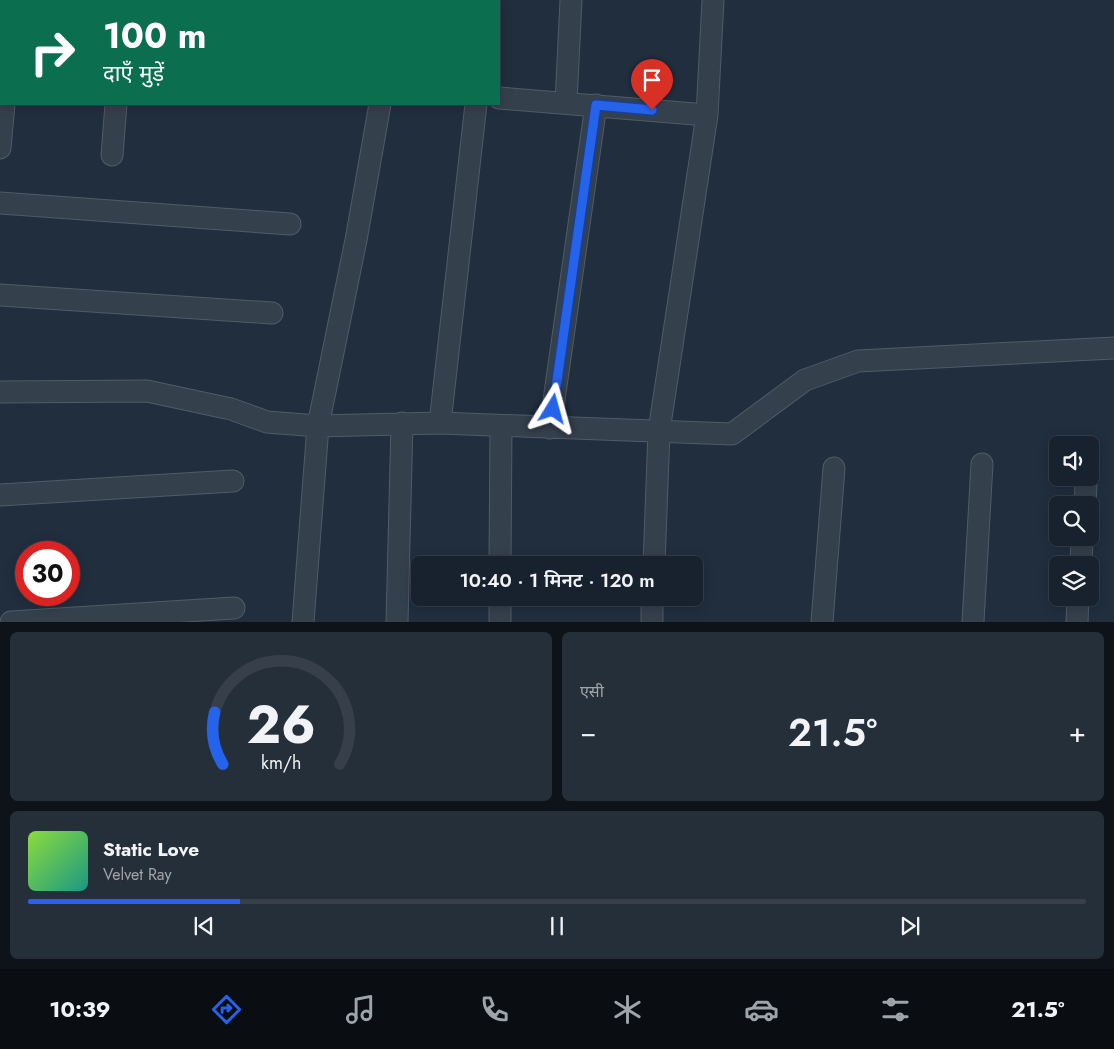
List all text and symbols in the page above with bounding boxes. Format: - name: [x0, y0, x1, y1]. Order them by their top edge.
- text: 100 m: [103, 11, 206, 61]
- icon: right: [20, 20, 85, 85]
- text: दाएँ मुड़ें: [103, 57, 164, 89]
- pin: [631, 59, 673, 110]
- icon: arrive: [638, 66, 666, 94]
- position arrow: [526, 382, 578, 434]
- map controls: [1049, 436, 1099, 606]
- button: sound: [1049, 436, 1099, 486]
- button: search: [1049, 496, 1099, 546]
- speed limit sign: 30: [15, 541, 80, 606]
- button: layers: [1049, 556, 1099, 606]
- text: 10:40 · 1 मिनट · 120 m: [459, 567, 655, 594]
- text: एसी: [580, 680, 604, 703]
- text: 26: [247, 687, 315, 763]
- text: 21.5°: [788, 705, 877, 760]
- text: −: [580, 712, 597, 753]
- text: +: [1069, 712, 1086, 753]
- text: km/h: [261, 750, 301, 776]
- text: Static Love: [103, 836, 199, 863]
- text: Velvet Ray: [103, 863, 172, 886]
- icon: previous: [190, 912, 218, 940]
- icon: pause: [543, 912, 571, 940]
- icon: next: [896, 912, 924, 940]
- icon: directions: [209, 992, 244, 1027]
- icon: music: [343, 992, 378, 1027]
- icon: phone: [477, 992, 512, 1027]
- icon: climate: [610, 992, 645, 1027]
- icon: car: [744, 992, 779, 1027]
- icon: filters: [878, 992, 913, 1027]
- text: 10:39: [49, 993, 111, 1025]
- text: 21.5°: [1011, 993, 1065, 1025]

